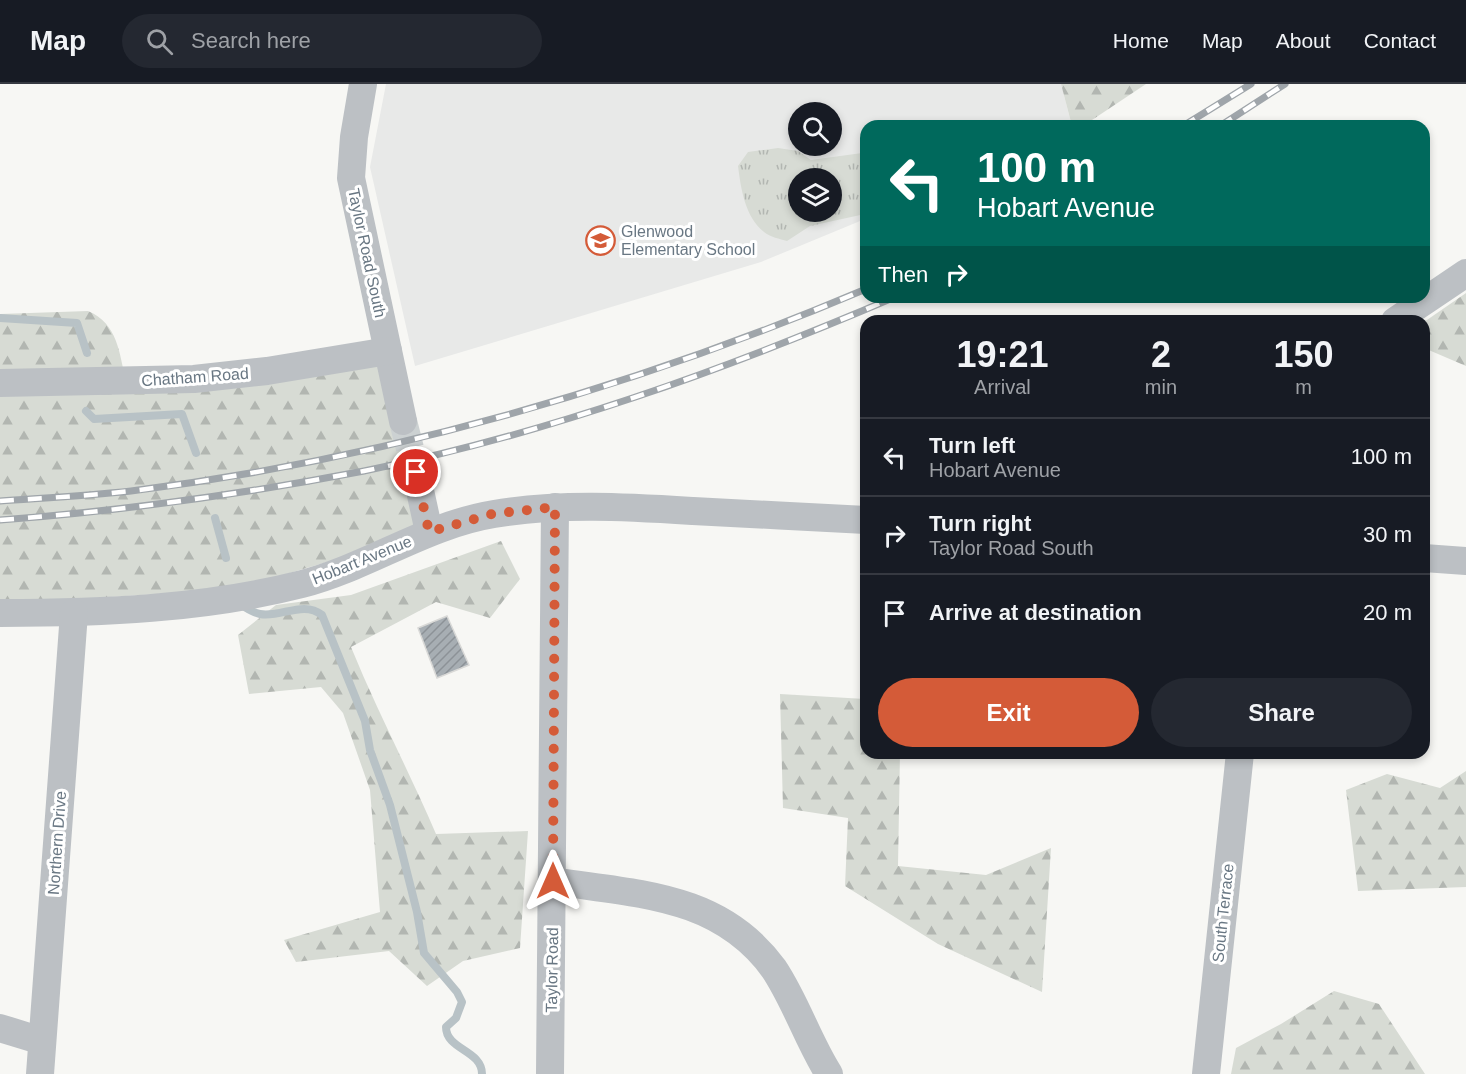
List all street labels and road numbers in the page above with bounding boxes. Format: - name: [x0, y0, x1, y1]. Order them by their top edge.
- street label: Taylor Road South: [345, 187, 389, 319]
- street label: Chatham Road: [141, 365, 249, 389]
- street label: Hobart Avenue: [310, 532, 414, 588]
- street label: Northern Drive: [45, 790, 69, 895]
- street label: South Terrace: [1209, 863, 1237, 963]
- street label: Taylor Road: [543, 927, 561, 1013]

